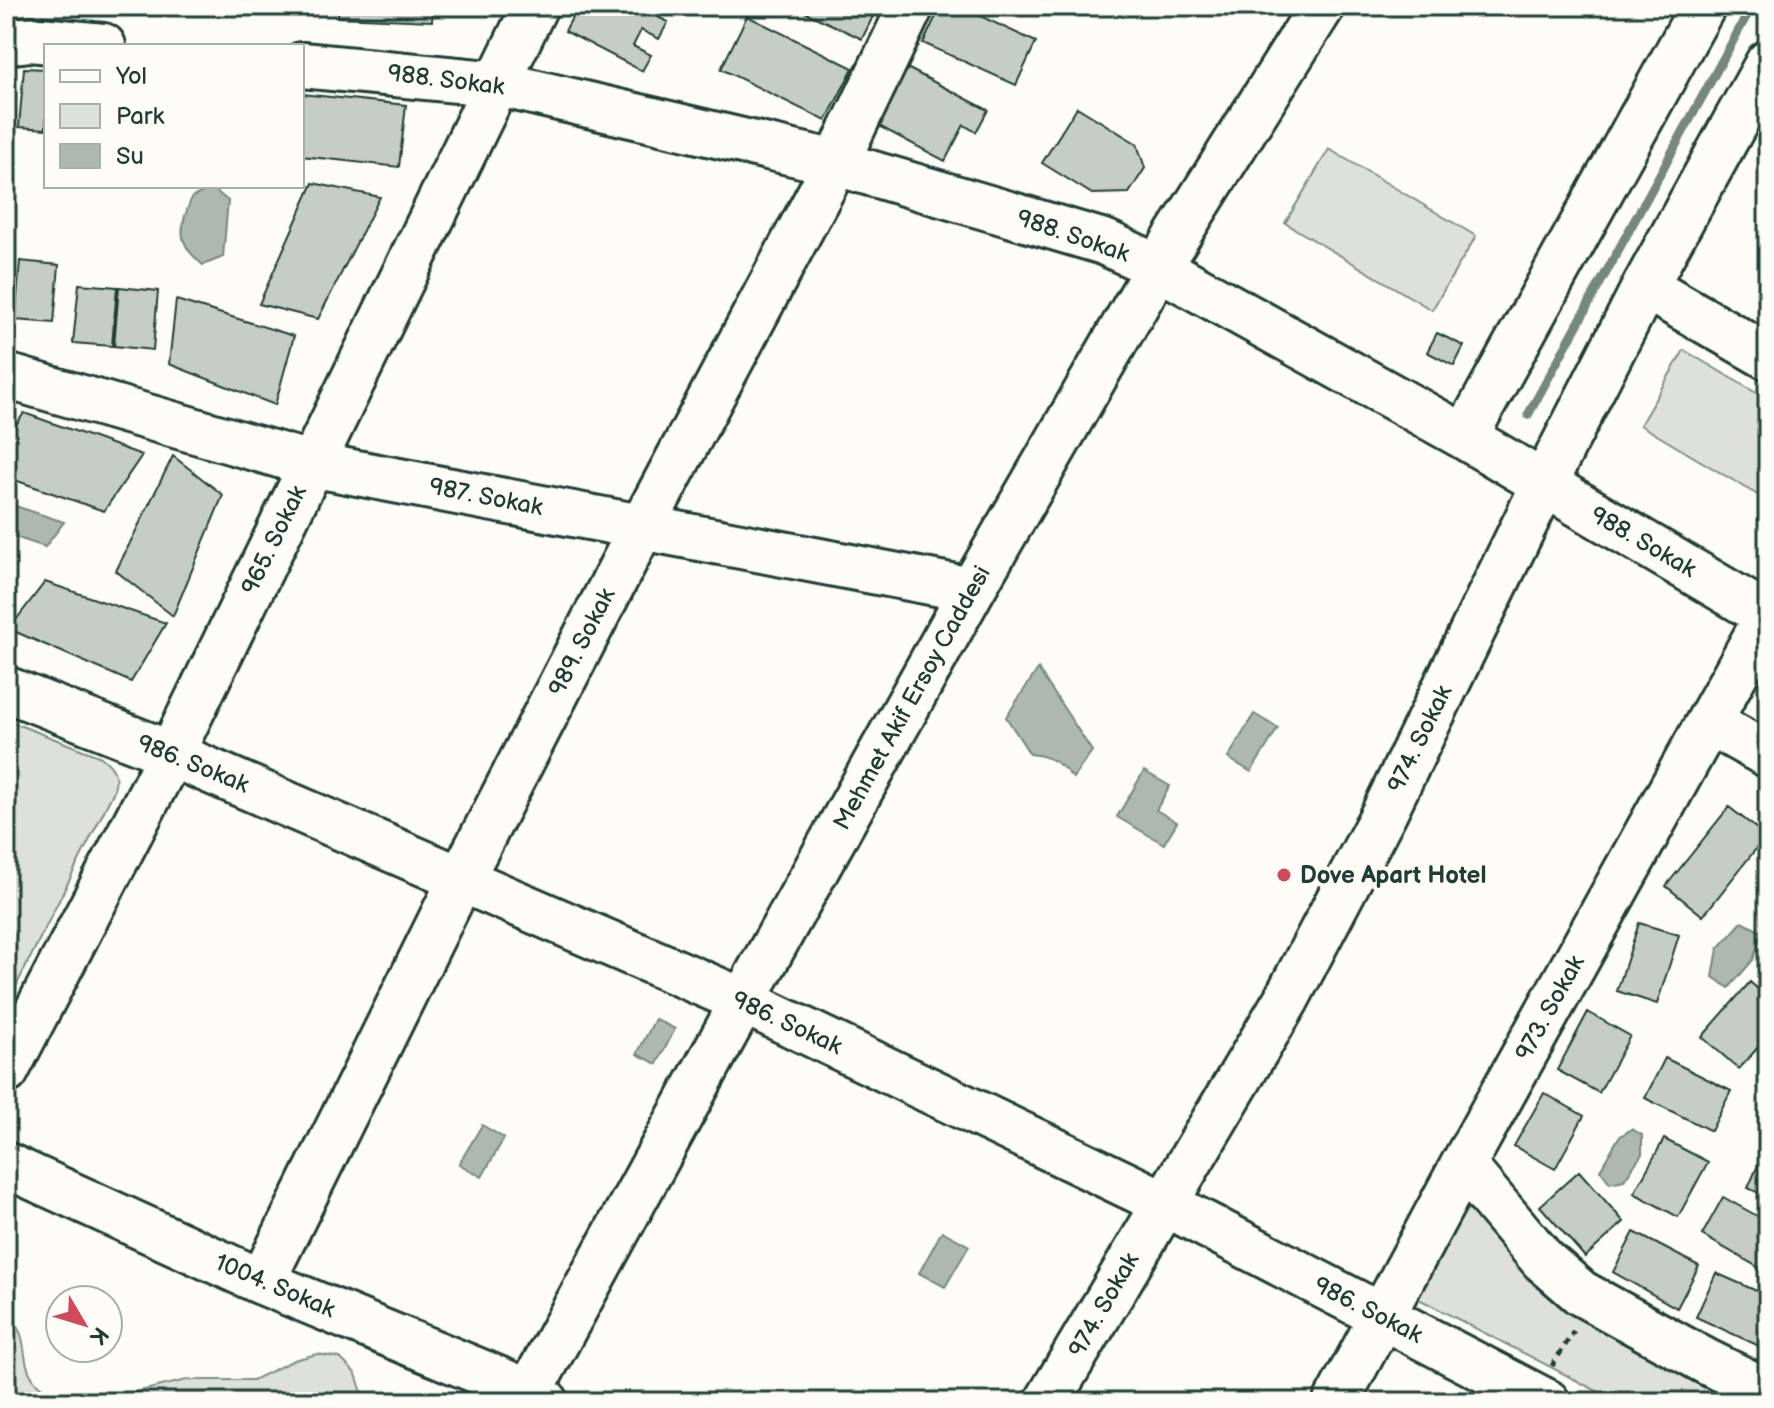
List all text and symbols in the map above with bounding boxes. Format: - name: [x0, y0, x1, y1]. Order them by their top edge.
- legend: [44, 44, 304, 188]
- street label: 988. Sokak: [386, 58, 506, 102]
- text: Yol: [115, 62, 147, 91]
- text: Park: [116, 102, 164, 131]
- text: Su: [116, 142, 144, 171]
- street label: 988. Sokak: [1013, 203, 1133, 269]
- street label: 987. Sokak: [427, 472, 546, 522]
- street label: 965. Sokak: [235, 480, 313, 599]
- street label: 988. Sokak: [1585, 500, 1701, 584]
- street label: Mehmet Akif Ersoy Caddesi: [827, 561, 997, 835]
- street label: 989. Sokak: [542, 583, 622, 701]
- street label: 974. Sokak: [1382, 680, 1459, 797]
- street label: 986. Sokak: [133, 728, 253, 800]
- place label: Dove Apart Hotel: [1300, 861, 1486, 890]
- marker: Dove Apart Hotel: [1275, 866, 1293, 884]
- street label: 973. Sokak: [1509, 950, 1591, 1066]
- street label: 986. Sokak: [727, 985, 847, 1061]
- street label: 974. Sokak: [1062, 1247, 1146, 1362]
- street label: 1004. Sokak: [211, 1248, 340, 1324]
- street label: 986. Sokak: [1309, 1270, 1427, 1350]
- north arrow: [44, 1284, 124, 1364]
- text: K: [83, 1321, 114, 1350]

